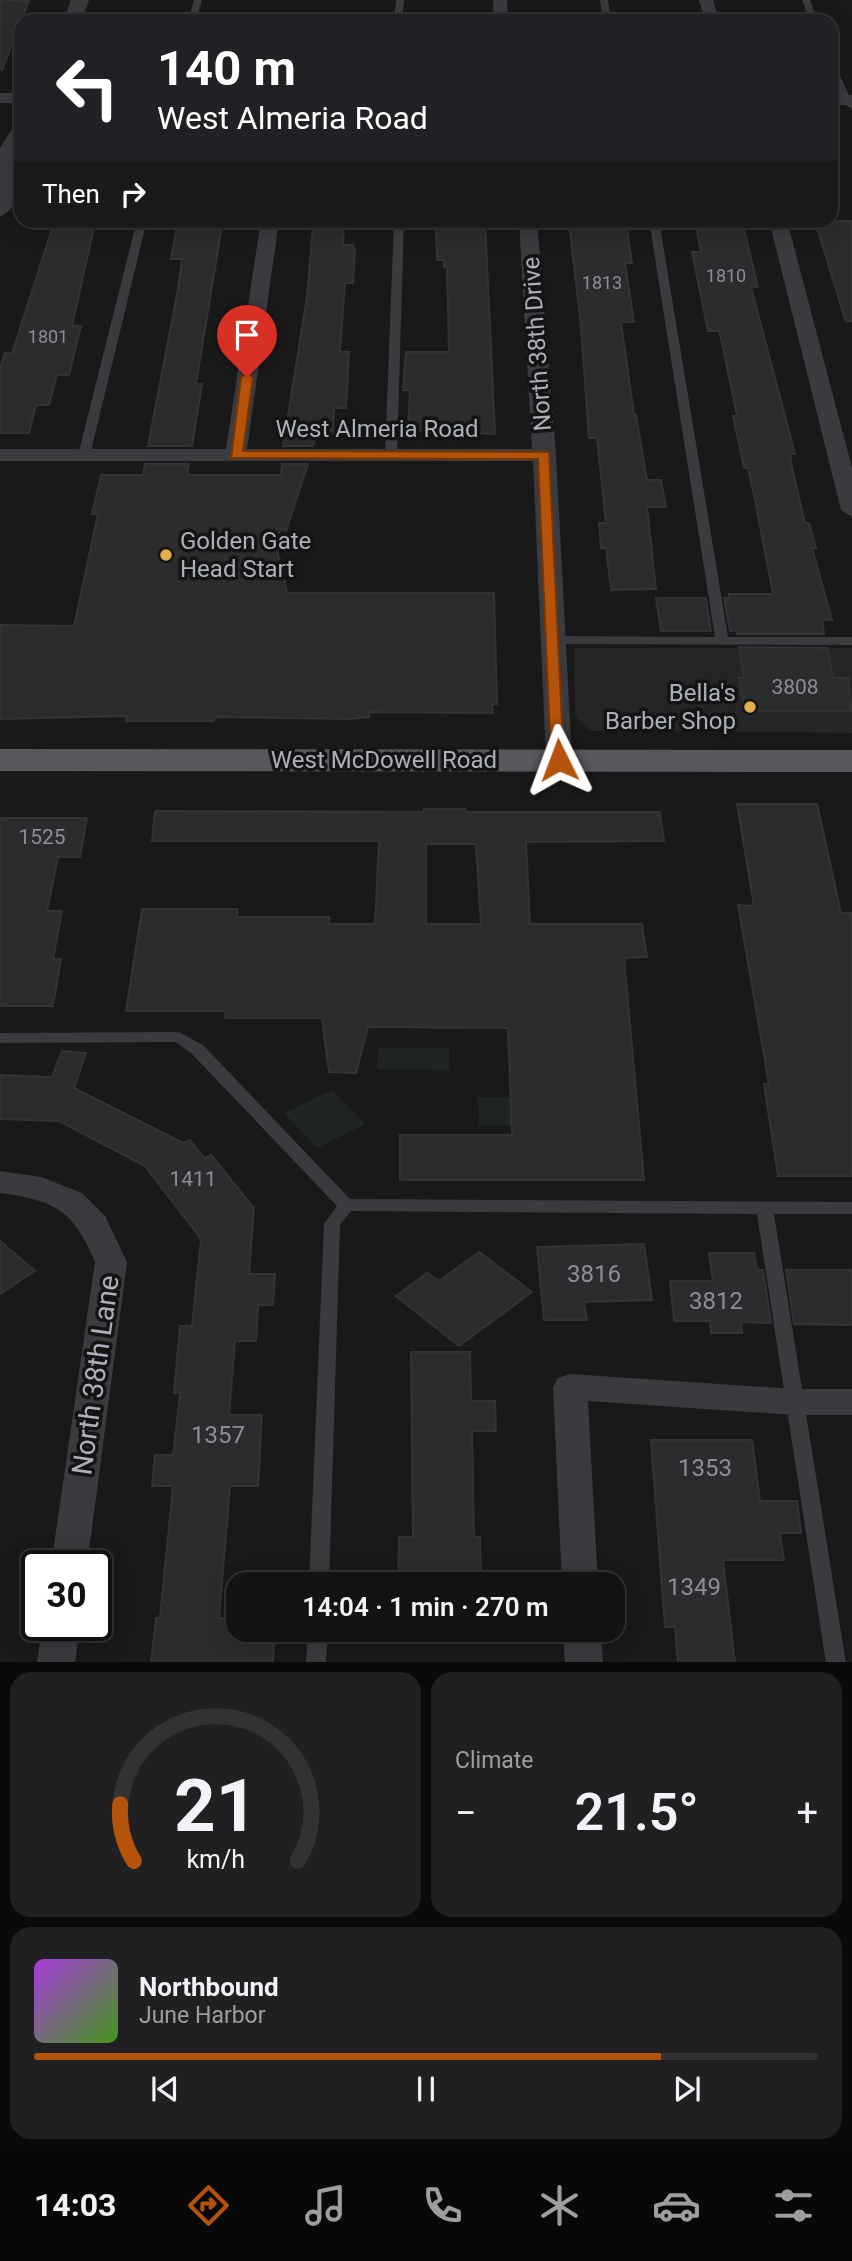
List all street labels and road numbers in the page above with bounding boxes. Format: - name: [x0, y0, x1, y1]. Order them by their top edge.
- street label: North 38th Drive: [517, 256, 557, 432]
- street label: West Almeria Road: [275, 415, 479, 443]
- street label: West McDowell Road: [271, 746, 497, 774]
- street label: North 38th Lane: [65, 1273, 126, 1477]

